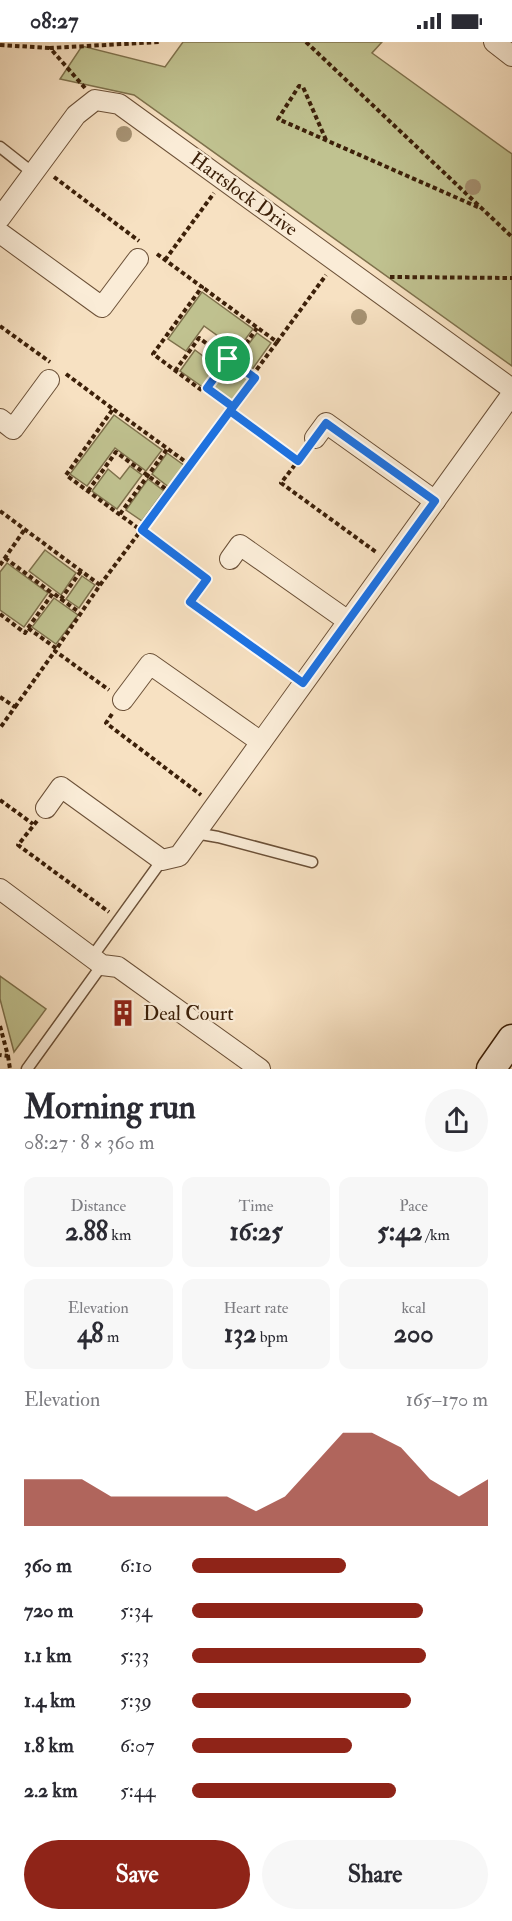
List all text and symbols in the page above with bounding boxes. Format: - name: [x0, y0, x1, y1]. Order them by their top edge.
- text: 08:27: [30, 7, 78, 35]
- street label: Hartslock Drive: [185, 146, 303, 242]
- pin: [202, 333, 253, 384]
- icon: arrive: [211, 342, 244, 375]
- building icon: Deal Court: [108, 998, 138, 1028]
- place label: Deal Court: [143, 1001, 234, 1026]
- text: Morning run: [24, 1087, 196, 1128]
- button: share: [425, 1089, 488, 1152]
- text: 08:27 · 8 × 360 m: [24, 1130, 155, 1155]
- text: Distance: [70, 1196, 126, 1216]
- text: Time: [239, 1196, 273, 1216]
- text: Pace: [399, 1196, 428, 1216]
- text: 2.88: [65, 1216, 108, 1248]
- text: 16:25: [229, 1216, 283, 1248]
- text: 5:42: [377, 1216, 422, 1248]
- text: km: [108, 1225, 131, 1245]
- text: /km: [422, 1225, 450, 1245]
- text: Elevation: [68, 1298, 129, 1318]
- text: Heart rate: [223, 1298, 289, 1318]
- text: kcal: [401, 1298, 426, 1318]
- text: 48: [77, 1318, 104, 1350]
- text: 132: [224, 1318, 256, 1350]
- text: 200: [394, 1318, 434, 1350]
- text: m: [104, 1327, 119, 1347]
- text: bpm: [256, 1327, 288, 1347]
- text: Elevation: [24, 1387, 100, 1412]
- text: 165–170 m: [406, 1387, 488, 1412]
- text: 360 m: [24, 1553, 72, 1578]
- text: 6:10: [120, 1553, 152, 1578]
- text: 720 m: [24, 1598, 73, 1623]
- text: 5:34: [120, 1598, 152, 1623]
- text: 1.1 km: [24, 1643, 71, 1668]
- text: 5:33: [120, 1643, 149, 1668]
- text: 1.4 km: [24, 1688, 75, 1713]
- text: 5:39: [120, 1688, 152, 1713]
- text: 1.8 km: [24, 1733, 74, 1758]
- text: 6:07: [120, 1733, 154, 1758]
- text: 2.2 km: [24, 1778, 77, 1803]
- text: 5:44: [120, 1778, 155, 1803]
- button: Save: [24, 1840, 250, 1909]
- button: Share: [262, 1840, 488, 1909]

